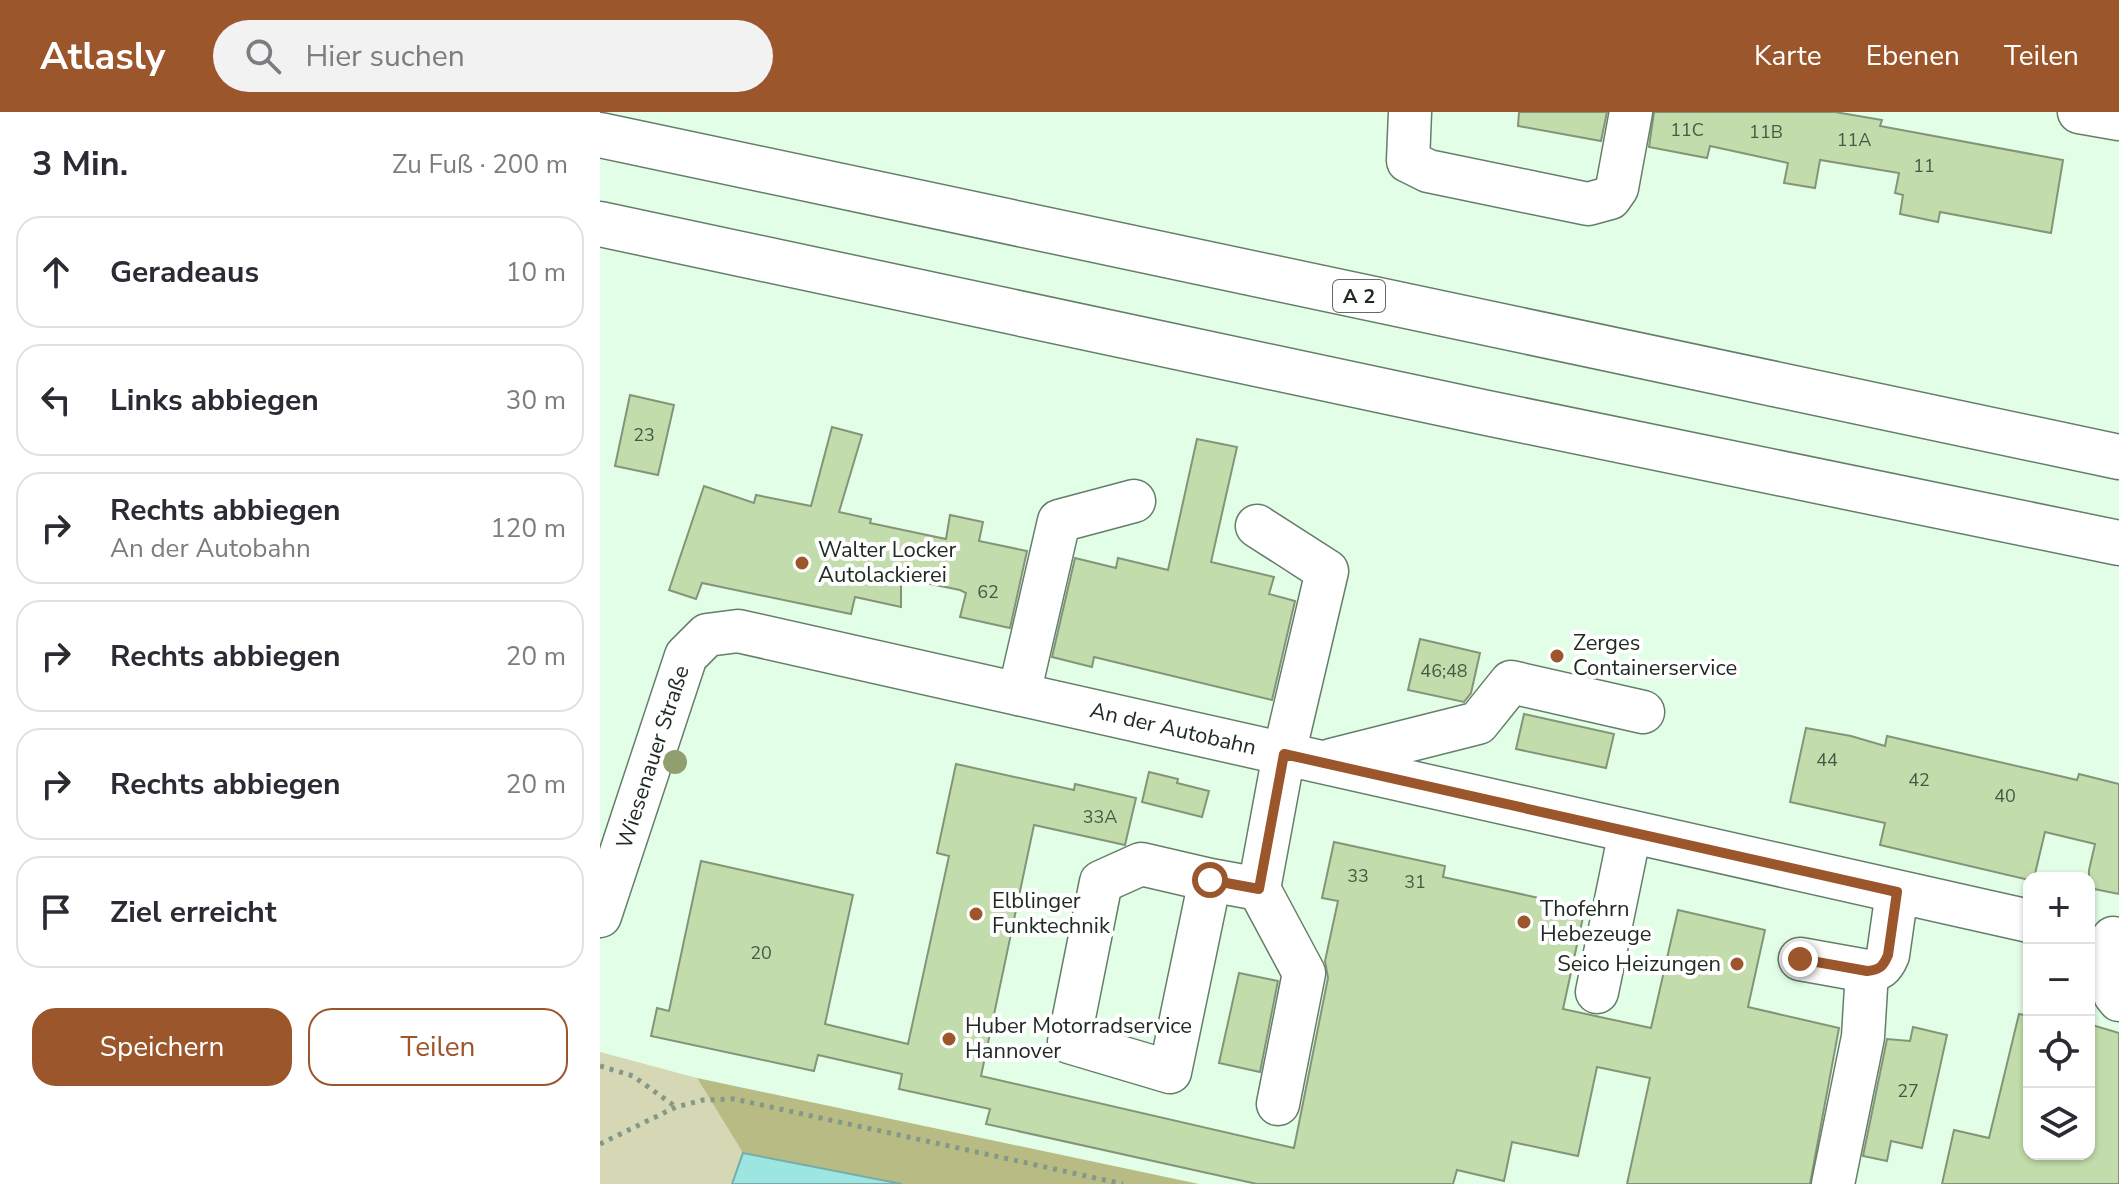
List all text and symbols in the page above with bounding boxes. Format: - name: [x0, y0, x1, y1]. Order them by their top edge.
- search box: [213, 20, 773, 92]
- text: Atlasly: [40, 31, 165, 82]
- icon: search: [241, 34, 285, 78]
- text: Hier suchen: [305, 36, 465, 77]
- text: Karte: [1754, 37, 1822, 75]
- text: Ebenen: [1866, 37, 1960, 75]
- text: Teilen: [2004, 37, 2079, 75]
- house number: 11C: [1670, 118, 1704, 142]
- house number: 11B: [1749, 120, 1783, 144]
- house number: 11A: [1837, 128, 1871, 152]
- text: 3 Min.: [32, 141, 128, 187]
- text: Zu Fuß · 200 m: [392, 147, 568, 182]
- house number: 11: [1913, 154, 1935, 178]
- icon: ahead: [34, 250, 78, 294]
- text: Geradeaus: [110, 252, 259, 293]
- text: 10 m: [506, 255, 566, 290]
- road number: A 2: [1333, 280, 1385, 312]
- icon: left: [34, 378, 78, 422]
- text: Links abbiegen: [110, 380, 319, 421]
- text: 30 m: [506, 383, 566, 418]
- house number: 23: [633, 423, 655, 447]
- text: Rechts abbiegen: [110, 490, 341, 531]
- icon: right: [34, 506, 78, 550]
- text: 120 m: [490, 511, 566, 546]
- text: An der Autobahn: [110, 531, 311, 566]
- place label: Walter Locker Autolackierei: [818, 535, 956, 590]
- marker: Walter Locker Autolackierei: [793, 554, 811, 572]
- house number: 62: [977, 580, 999, 604]
- place label: Zerges Containerservice: [1573, 628, 1737, 683]
- icon: right: [34, 634, 78, 678]
- text: Rechts abbiegen: [110, 636, 341, 677]
- text: 20 m: [506, 639, 566, 674]
- marker: Zerges Containerservice: [1548, 647, 1566, 665]
- house number: 46;48: [1420, 659, 1468, 683]
- street label: Wiesenauer Straße: [609, 662, 697, 852]
- street label: An der Autobahn: [1087, 695, 1259, 763]
- house number: 44: [1816, 748, 1838, 772]
- icon: right: [34, 762, 78, 806]
- text: Rechts abbiegen: [110, 764, 341, 805]
- text: 20 m: [506, 767, 566, 802]
- house number: 42: [1908, 768, 1930, 792]
- house number: 40: [1994, 784, 2016, 808]
- house number: 33A: [1083, 805, 1117, 829]
- route start: [1192, 862, 1228, 898]
- house number: 33: [1347, 864, 1369, 888]
- house number: 31: [1404, 870, 1426, 894]
- map controls: [2023, 872, 2095, 1160]
- button: +: [2023, 872, 2095, 944]
- place label: Elblinger Funktechnik: [992, 886, 1111, 941]
- icon: arrive: [34, 890, 78, 934]
- text: Ziel erreicht: [110, 892, 276, 933]
- place label: Thofehrn Hebezeuge: [1540, 894, 1652, 949]
- marker: Elblinger Funktechnik: [967, 905, 985, 923]
- marker: Thofehrn Hebezeuge: [1515, 913, 1533, 931]
- house number: 20: [750, 941, 772, 965]
- route end: [1782, 941, 1818, 977]
- button: −: [2023, 944, 2095, 1016]
- place label: Seico Heizungen: [1557, 949, 1721, 979]
- marker: Seico Heizungen: [1728, 955, 1746, 973]
- button: Speichern: [32, 1008, 292, 1086]
- button: Teilen: [308, 1008, 568, 1086]
- place label: Huber Motorradservice Hannover: [965, 1011, 1192, 1066]
- button: locate: [2023, 1016, 2095, 1088]
- marker: Huber Motorradservice Hannover: [940, 1030, 958, 1048]
- house number: 27: [1897, 1079, 1919, 1103]
- button: layers: [2023, 1088, 2095, 1160]

